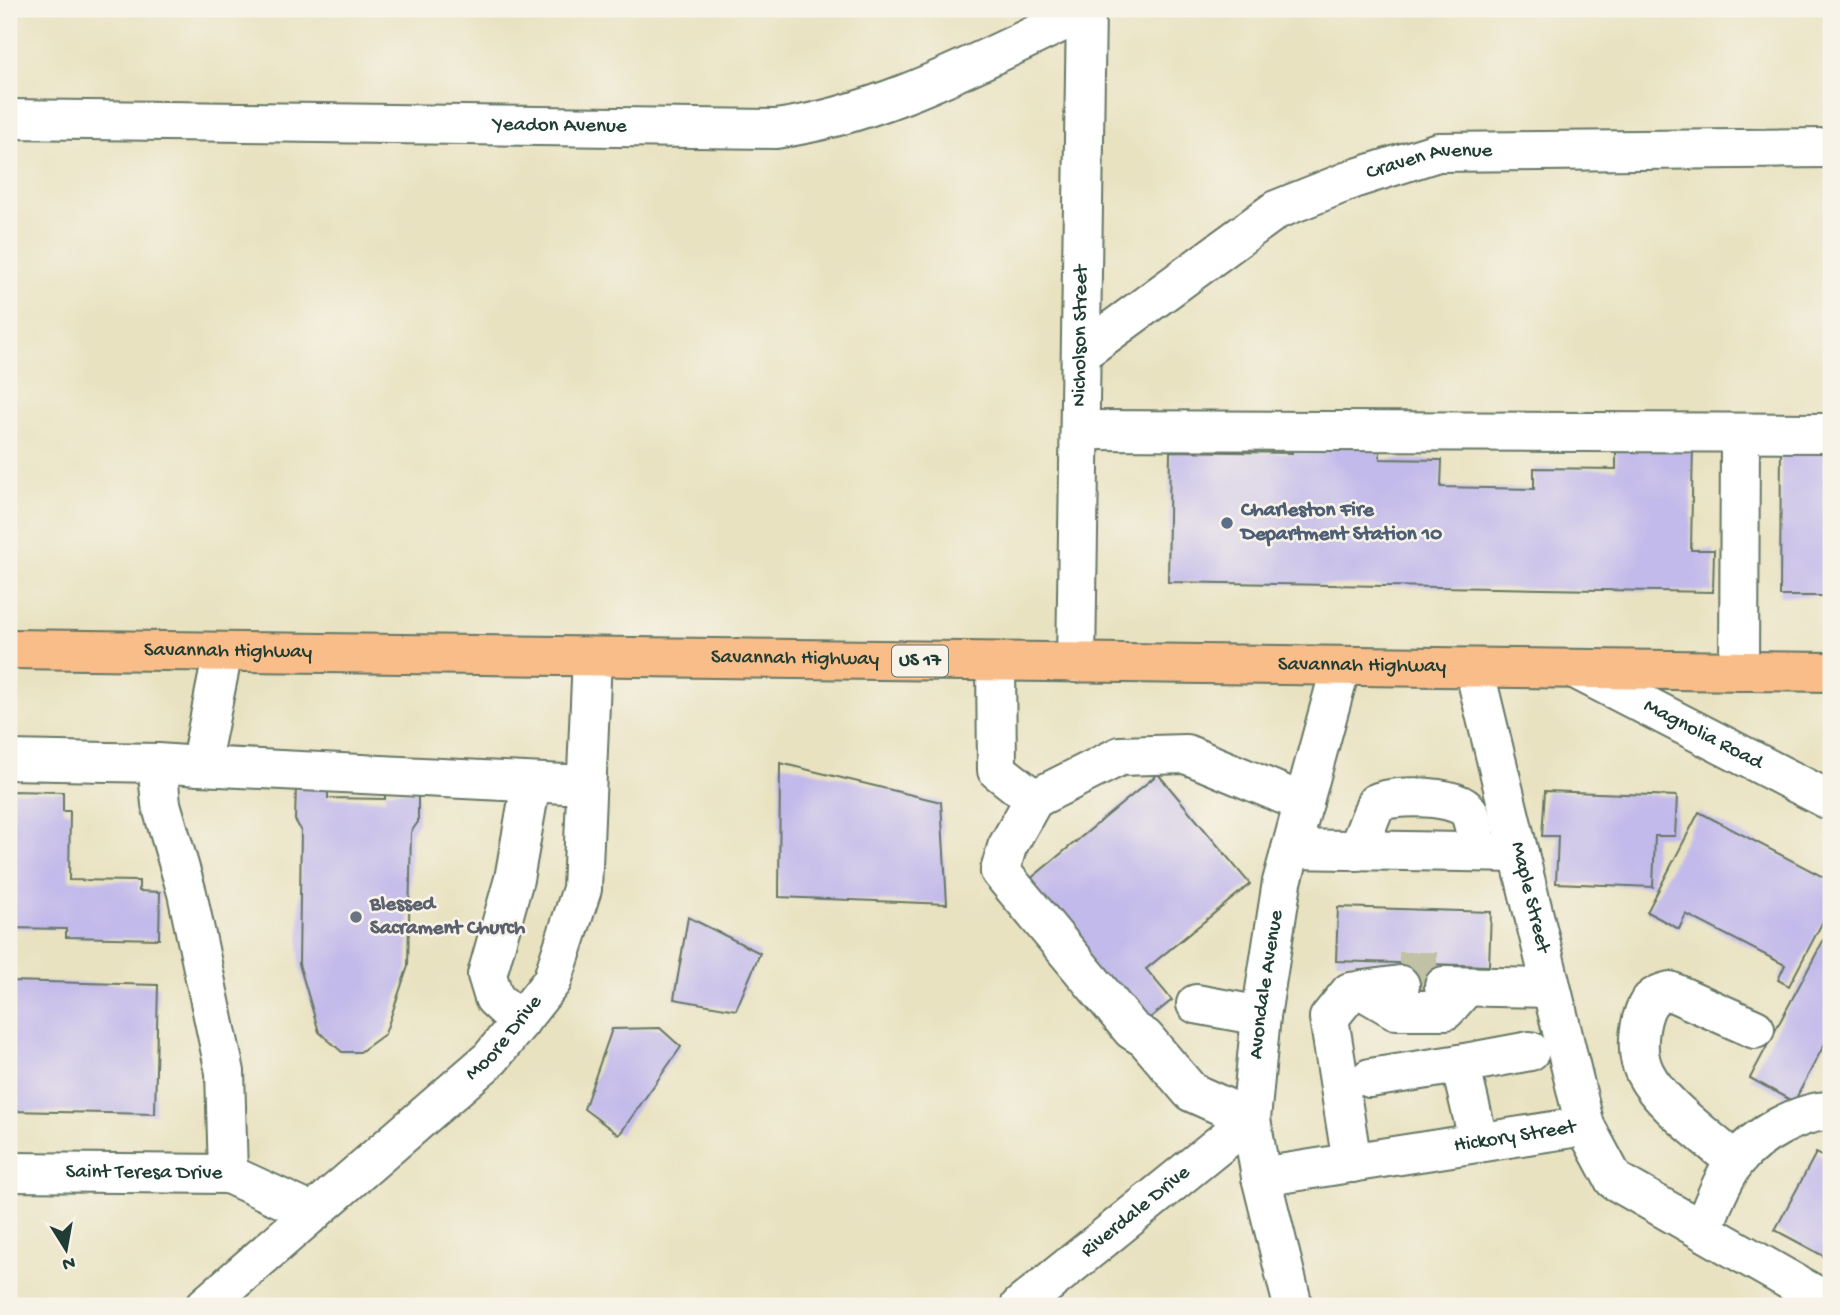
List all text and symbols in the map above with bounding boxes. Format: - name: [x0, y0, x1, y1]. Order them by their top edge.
- street label: Yeadon Avenue: [491, 113, 628, 140]
- street label: Craven Avenue: [1363, 139, 1494, 186]
- street label: Nicholson Street: [1067, 262, 1095, 407]
- place label: Charleston Fire Department Station 10: [1239, 499, 1442, 548]
- marker: Charleston Fire Department Station 10: [1219, 515, 1235, 531]
- street label: Savannah Highway: [144, 638, 312, 665]
- street label: Savannah Highway: [711, 645, 879, 672]
- road number: US 17: [892, 646, 948, 676]
- street label: Savannah Highway: [1278, 653, 1446, 680]
- street label: Magnolia Road: [1639, 694, 1768, 777]
- street label: Maple Street: [1504, 839, 1556, 958]
- place label: Blessed Sacrament Church: [369, 893, 526, 942]
- street label: Avondale Avenue: [1244, 907, 1290, 1060]
- marker: Blessed Sacrament Church: [348, 909, 364, 925]
- street label: Moore Drive: [461, 990, 549, 1087]
- street label: Hickory Street: [1452, 1115, 1580, 1159]
- street label: Saint Teresa Drive: [65, 1160, 224, 1186]
- street label: Riverdale Drive: [1076, 1160, 1196, 1264]
- north arrow: [32, 1214, 102, 1284]
- text: N: [60, 1250, 77, 1275]

